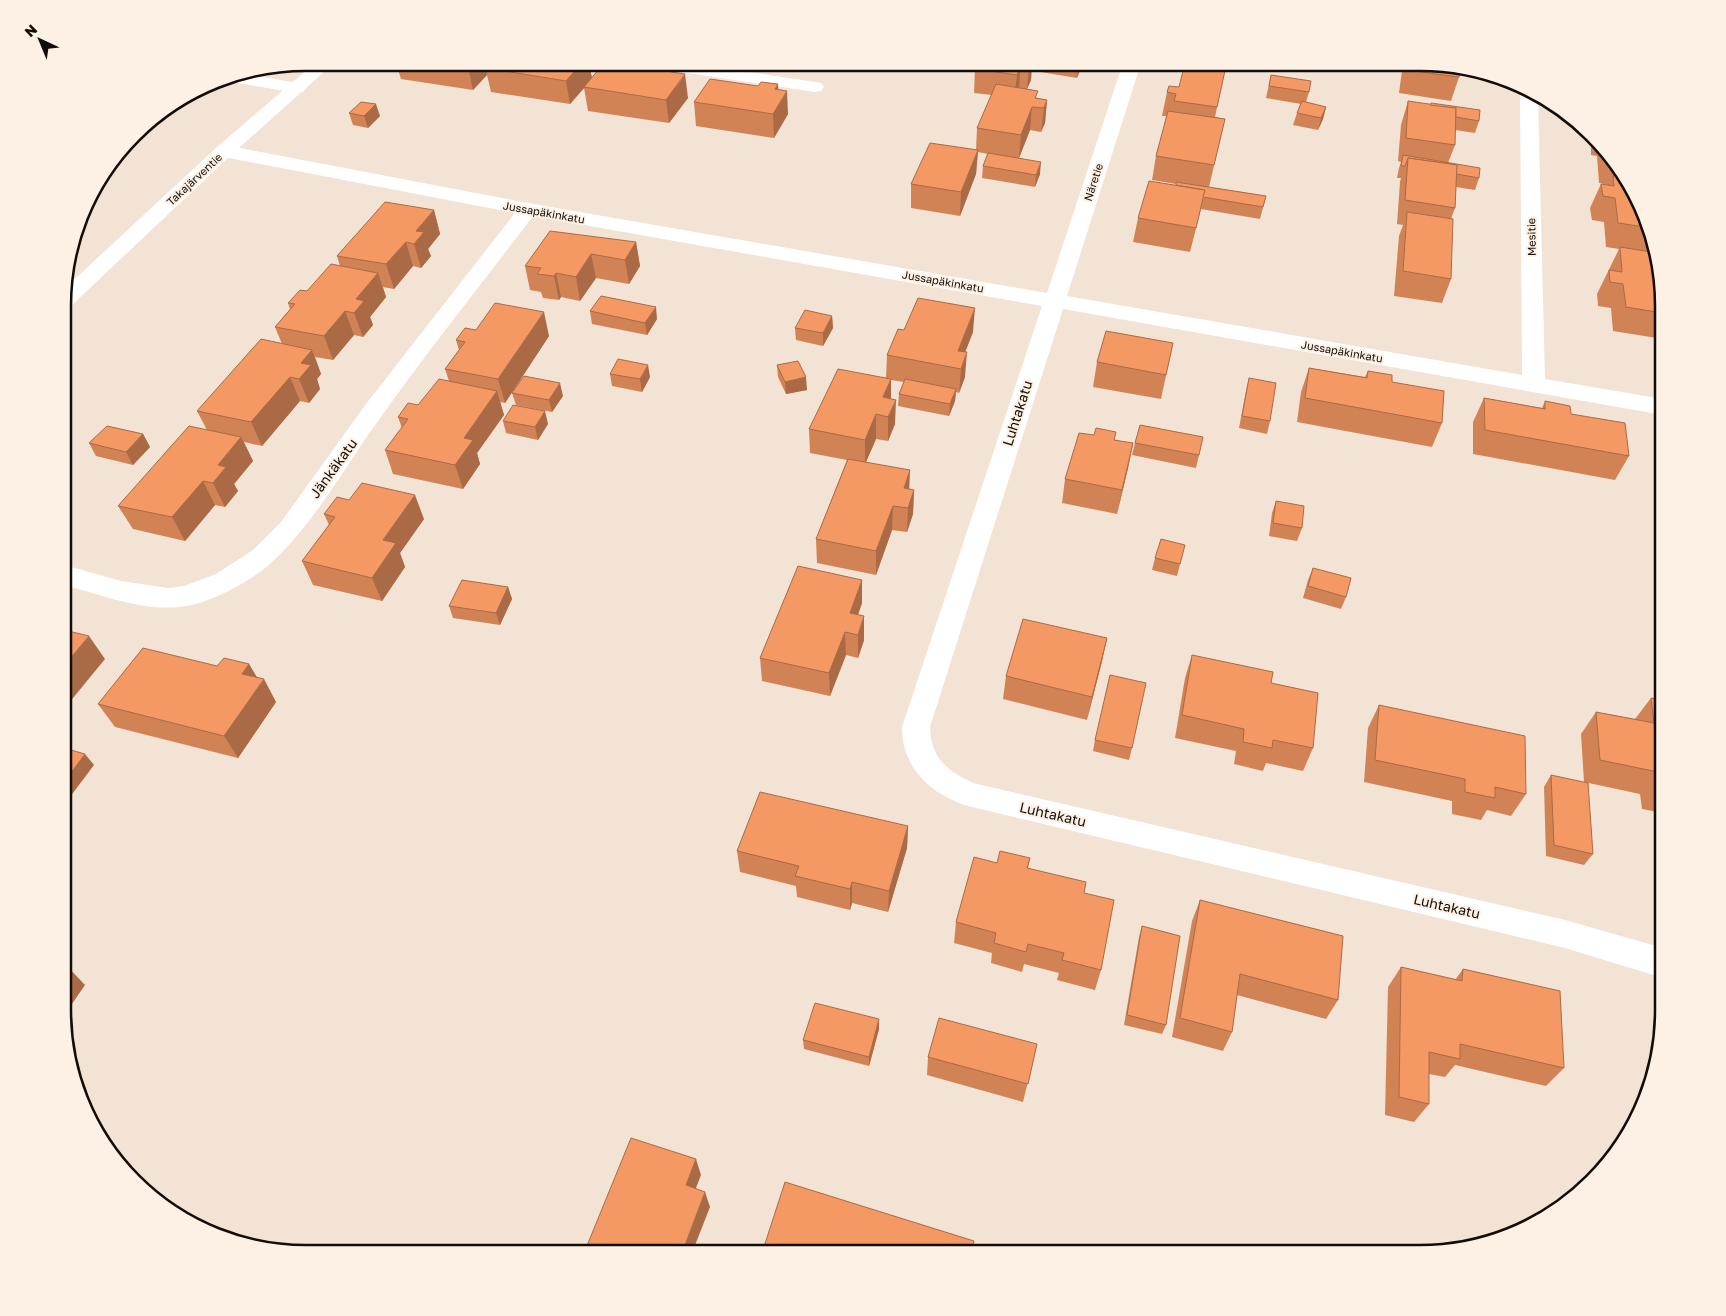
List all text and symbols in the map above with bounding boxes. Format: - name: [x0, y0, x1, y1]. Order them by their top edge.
- north arrow: [15, 15, 65, 65]
- text: N: [21, 20, 40, 40]
- street label: Takajärventie: [164, 150, 224, 208]
- street label: Näretie: [1081, 162, 1105, 202]
- street label: Jussapäkinkatu: [502, 198, 586, 226]
- street label: Mesitie: [1524, 218, 1538, 256]
- street label: Jussapäkinkatu: [901, 267, 985, 295]
- street label: Jussapäkinkatu: [1300, 337, 1384, 365]
- street label: Luhtakatu: [998, 378, 1036, 448]
- street label: Jänkäkatu: [306, 435, 360, 501]
- street label: Luhtakatu: [1018, 798, 1088, 830]
- street label: Luhtakatu: [1412, 890, 1482, 922]

